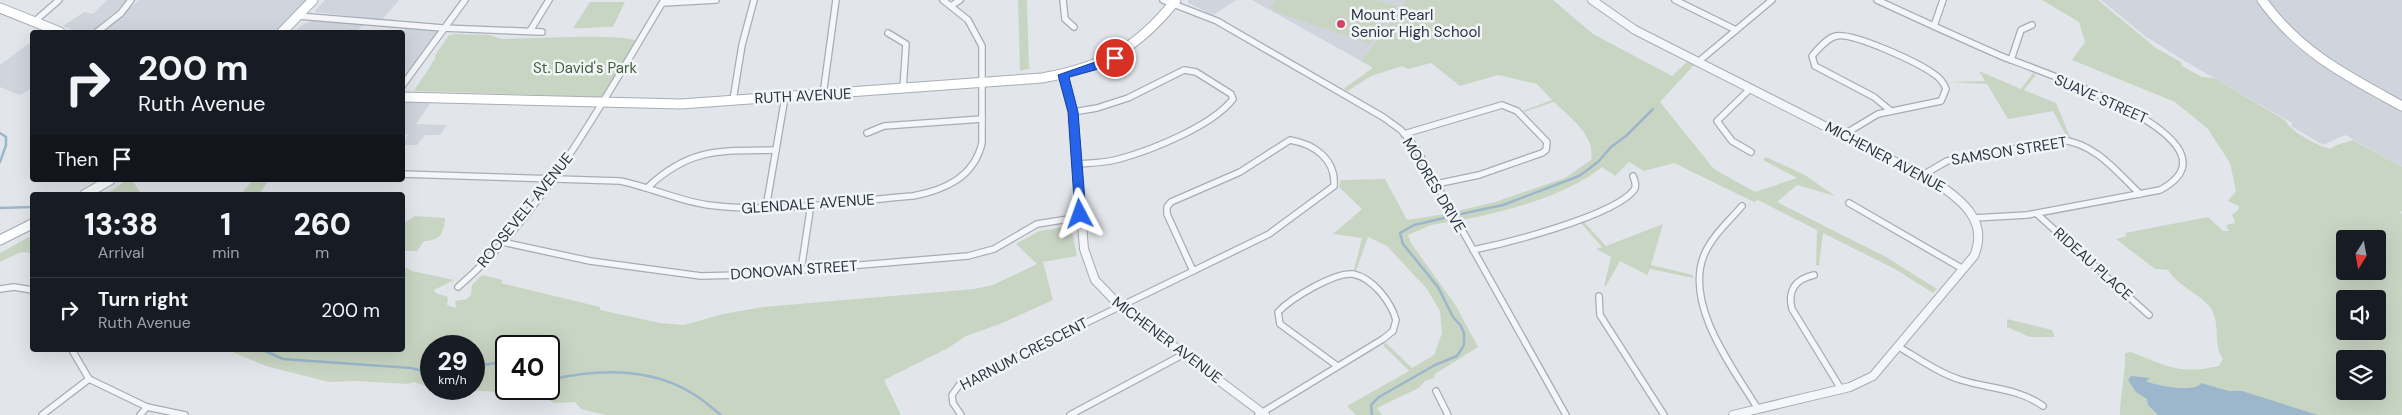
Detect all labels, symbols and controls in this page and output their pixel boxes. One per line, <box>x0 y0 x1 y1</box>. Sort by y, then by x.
place label: Mount Pearl Senior High School <box>1351 5 1481 42</box>
marker: Mount Pearl Senior High School <box>1335 18 1347 30</box>
pin <box>1094 37 1136 79</box>
icon: arrive <box>1101 44 1129 72</box>
text: 200 m <box>138 45 249 91</box>
icon: right <box>55 50 120 115</box>
park label: St. David's Park <box>533 58 638 78</box>
street label: SUAVE STREET <box>2051 69 2151 129</box>
street label: RUTH AVENUE <box>754 83 852 109</box>
text: Ruth Avenue <box>138 89 266 118</box>
street label: MICHENER AVENUE <box>1822 117 1948 197</box>
street label: SAMSON STREET <box>1950 132 2068 170</box>
street label: MOORES DRIVE <box>1398 134 1470 236</box>
icon: arrive <box>108 145 136 173</box>
text: Then <box>55 147 98 172</box>
street label: ROOSEVELT AVENUE <box>472 148 578 272</box>
position arrow <box>1053 187 1105 239</box>
street label: GLENDALE AVENUE <box>741 189 875 219</box>
text: 13:38 <box>84 205 158 244</box>
text: 1 <box>220 205 231 244</box>
text: 260 <box>293 205 351 244</box>
street label: RIDEAU PLACE <box>2049 223 2137 305</box>
north arrow <box>2336 230 2386 280</box>
map controls <box>2336 230 2386 400</box>
text: Arrival <box>98 242 144 263</box>
text: min <box>212 242 239 263</box>
text: m <box>315 242 329 263</box>
street label: DONOVAN STREET <box>730 256 858 284</box>
text: Turn right <box>98 287 188 312</box>
button: sound <box>2336 290 2386 340</box>
street label: MICHENER AVENUE <box>1108 292 1226 388</box>
icon: right <box>55 296 83 324</box>
text: 200 m <box>321 298 380 323</box>
text: Ruth Avenue <box>98 312 191 333</box>
street label: HARNUM CRESCENT <box>957 313 1091 395</box>
speed limit sign: 40 <box>495 335 560 400</box>
text: 29 <box>437 345 468 378</box>
button: layers <box>2336 350 2386 400</box>
text: km/h <box>438 372 467 388</box>

